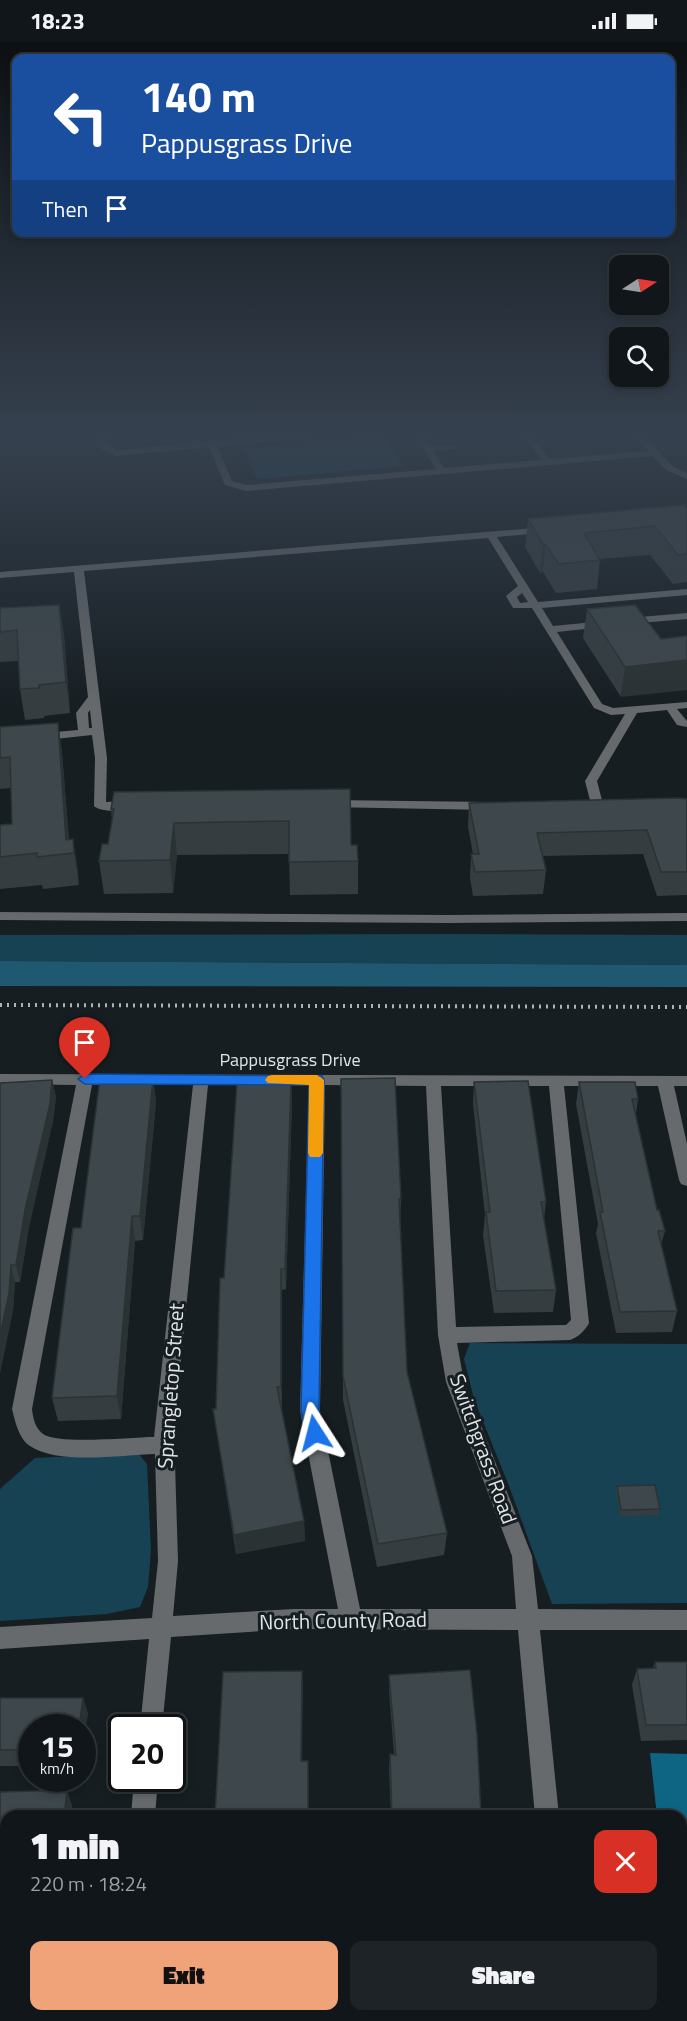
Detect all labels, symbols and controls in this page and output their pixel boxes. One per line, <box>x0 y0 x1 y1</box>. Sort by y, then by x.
text: 18:23 <box>30 4 85 38</box>
text: 140 m <box>141 64 256 128</box>
icon: left <box>42 78 120 156</box>
text: Pappusgrass Drive <box>141 122 352 163</box>
text: Then <box>42 192 88 226</box>
icon: arrive <box>100 192 133 225</box>
north arrow <box>609 255 669 315</box>
map controls <box>609 255 669 387</box>
button: search <box>609 327 669 387</box>
pin <box>59 1017 110 1079</box>
icon: arrive <box>68 1026 101 1059</box>
street label: Pappusgrass Drive <box>220 1046 360 1073</box>
street label: Sprangletop Street <box>148 1301 192 1470</box>
street label: Switchgrass Road <box>442 1369 526 1528</box>
position arrow <box>283 1401 347 1465</box>
street label: North County Road <box>259 1603 427 1637</box>
speed limit sign: 20 <box>108 1714 186 1792</box>
text: 15 <box>40 1723 74 1769</box>
text: km/h <box>40 1757 74 1780</box>
text: 1 min <box>30 1818 119 1873</box>
button: close <box>594 1830 657 1893</box>
text: 220 m · 18:24 <box>30 1868 147 1899</box>
button: Exit <box>30 1941 338 2010</box>
button: Share <box>350 1941 657 2010</box>

